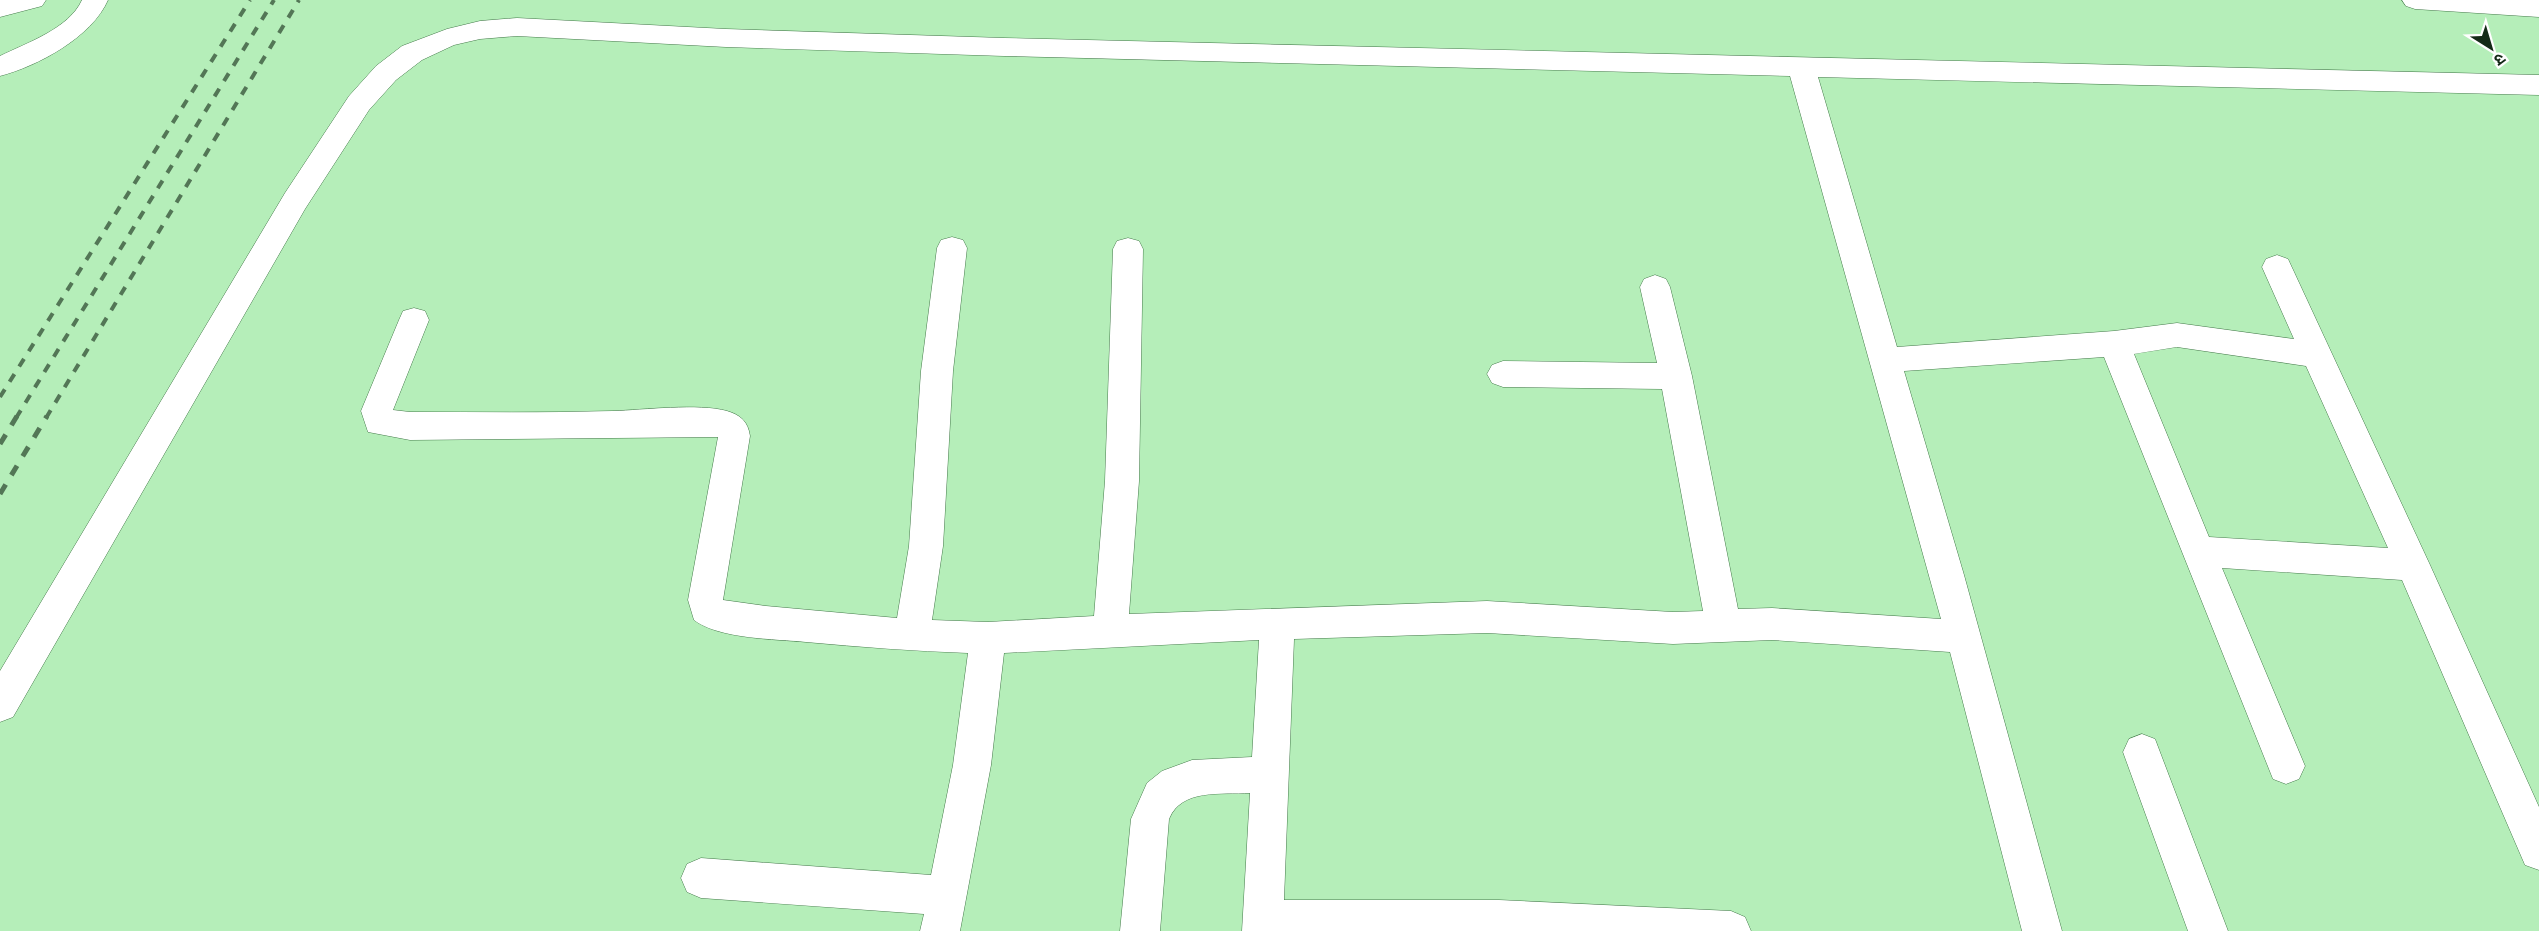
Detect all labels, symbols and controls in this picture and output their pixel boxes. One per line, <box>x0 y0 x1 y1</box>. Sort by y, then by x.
north arrow <box>2461 18 2521 78</box>
text: उ <box>2489 48 2510 72</box>

